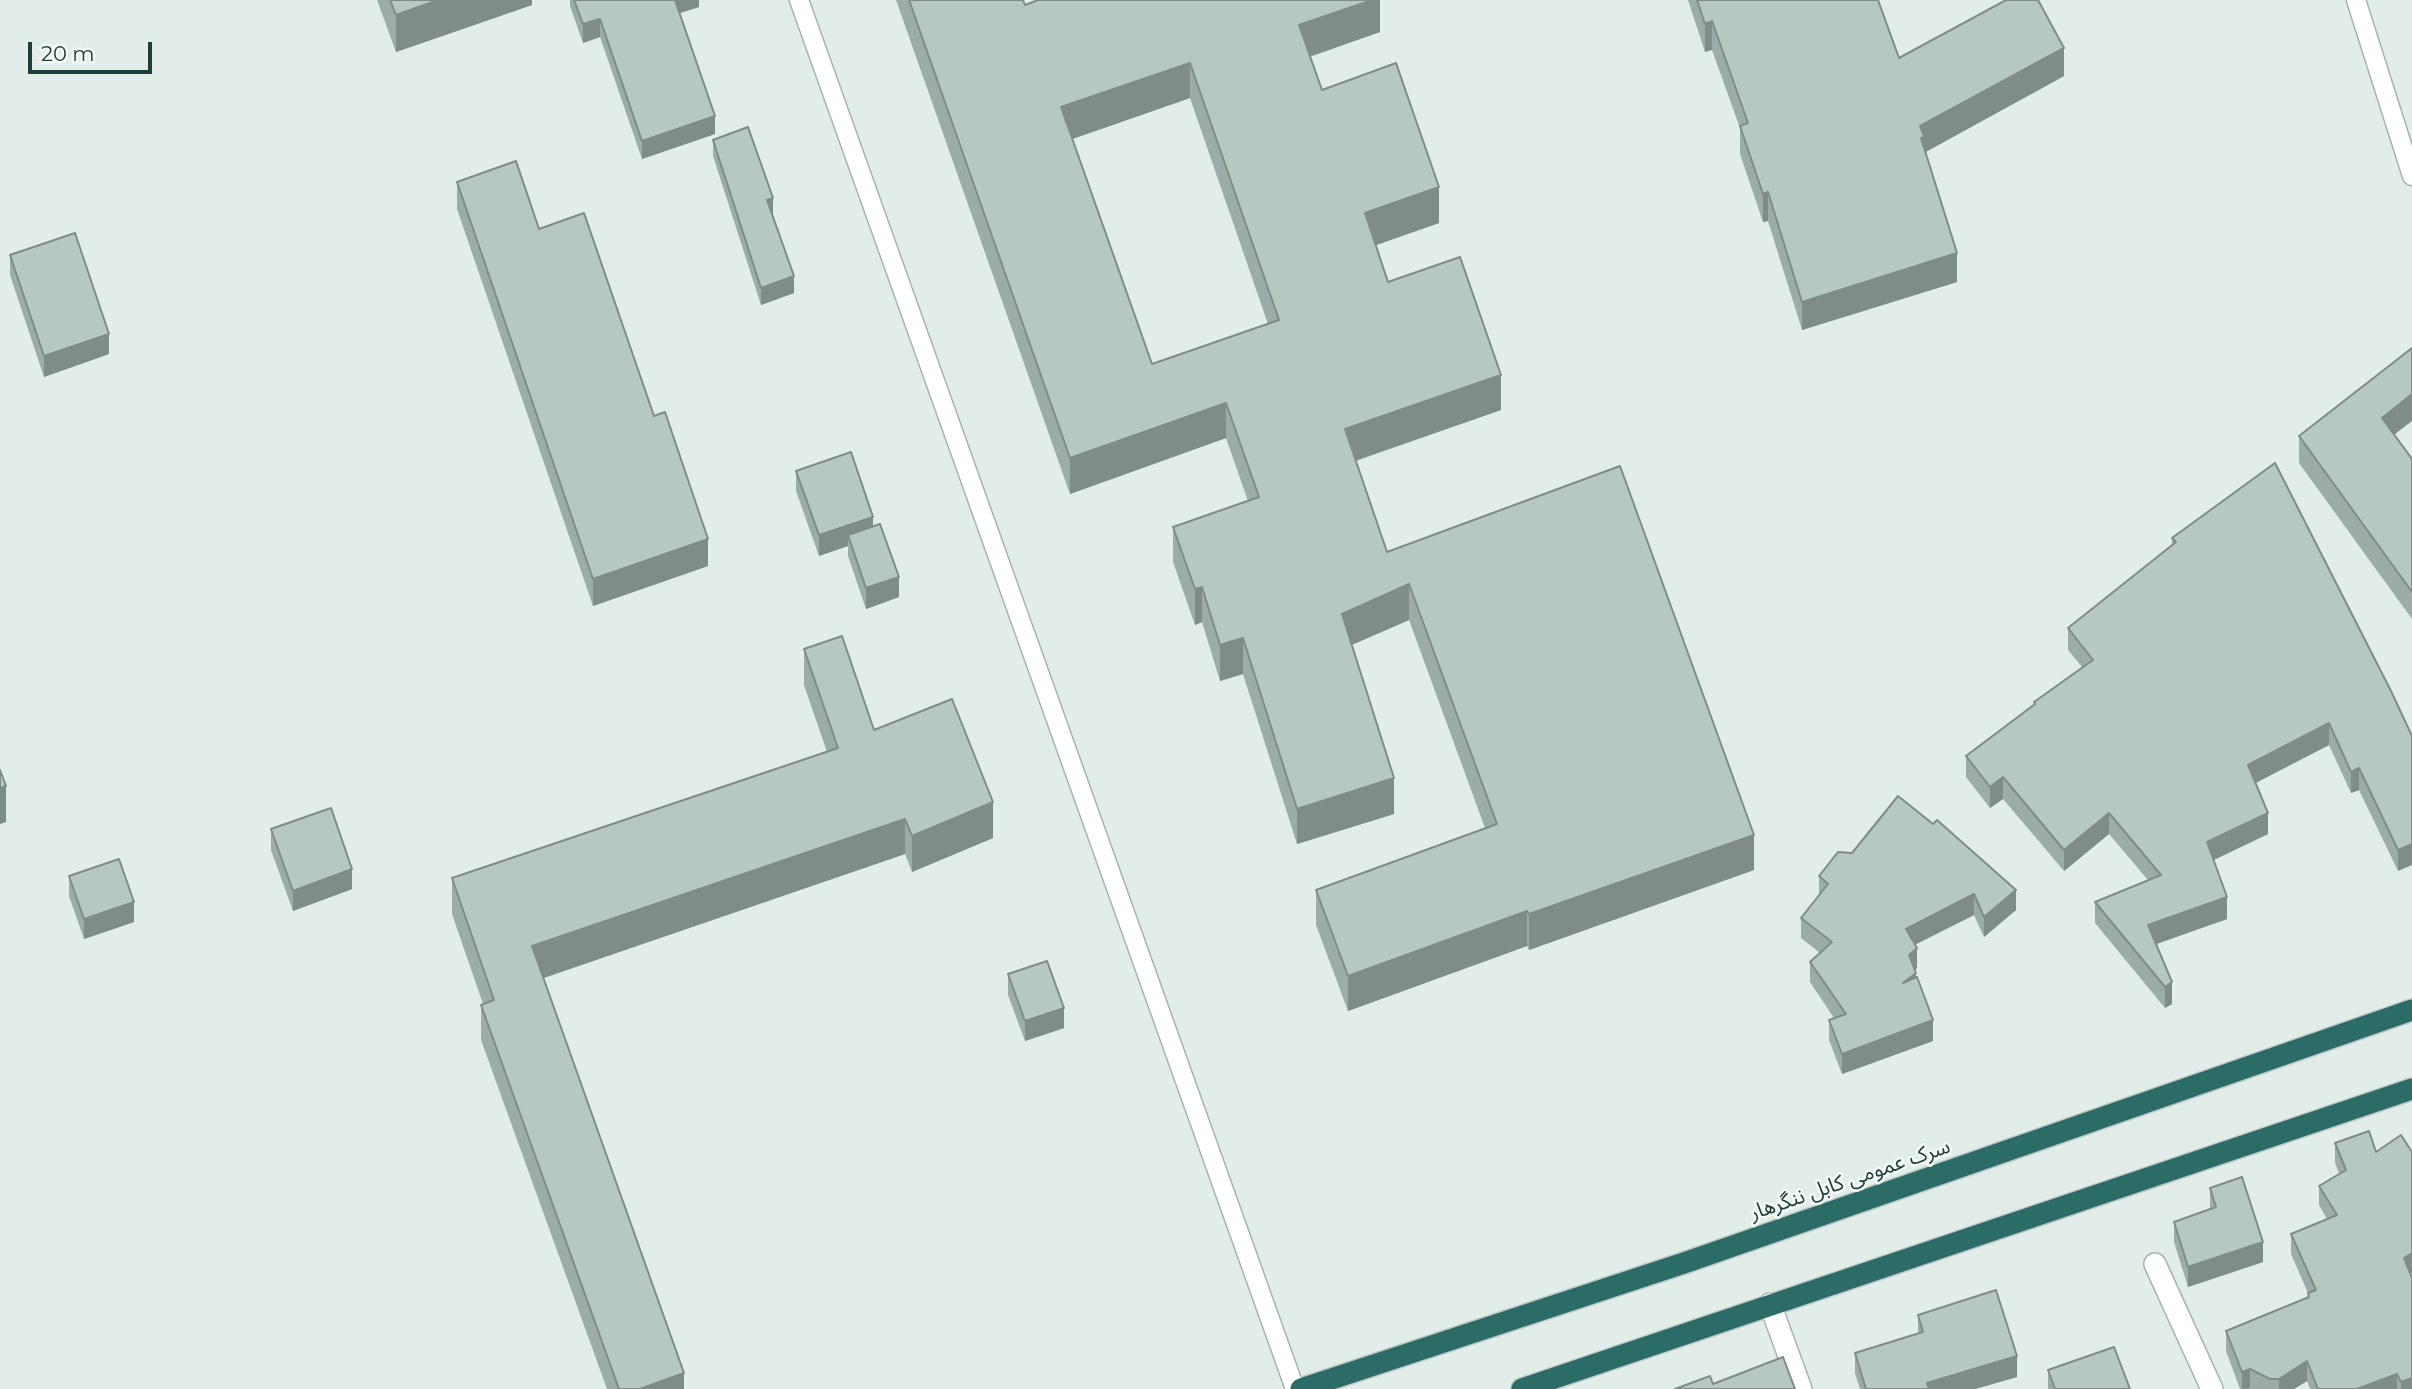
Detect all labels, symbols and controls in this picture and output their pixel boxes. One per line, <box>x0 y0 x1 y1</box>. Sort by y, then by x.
scale bar <box>32 28 156 72</box>
text: 20 m <box>41 41 95 66</box>
street label: سرک عمومی کابل ننگرهار <box>1746 1134 1954 1226</box>

